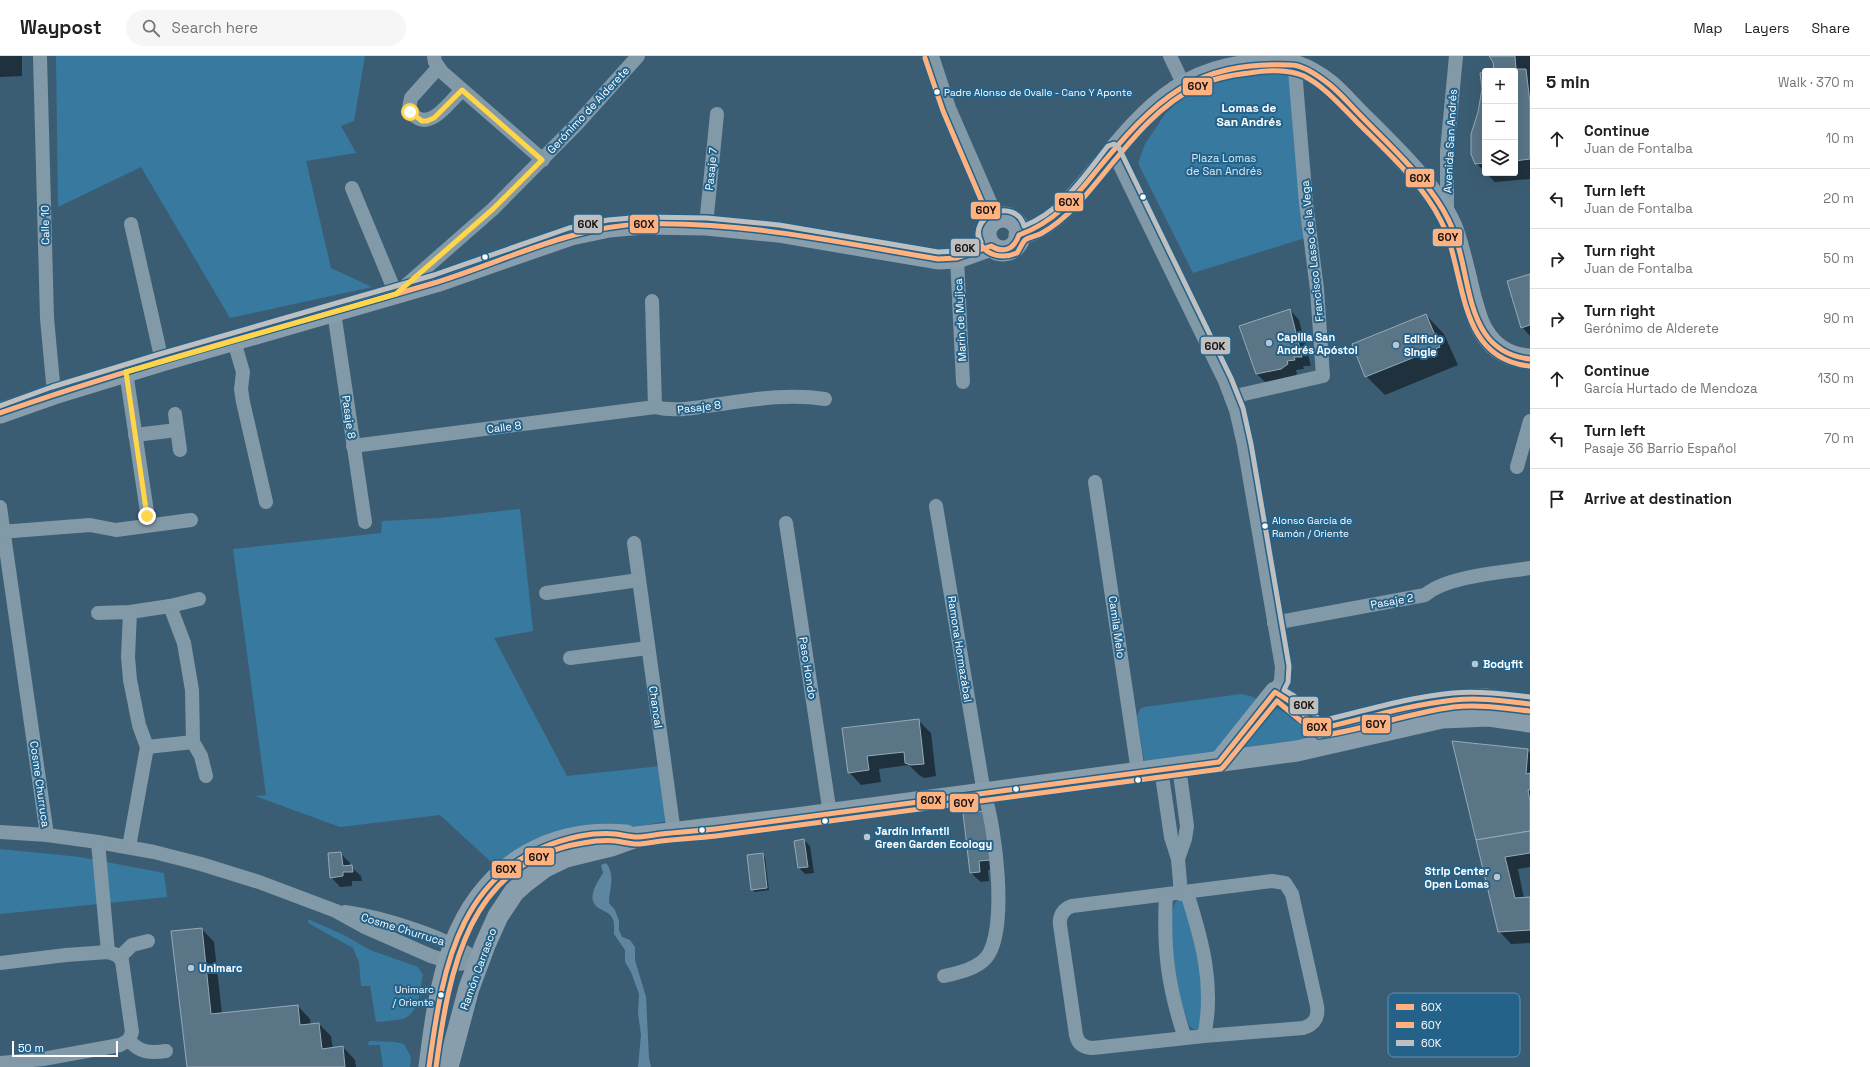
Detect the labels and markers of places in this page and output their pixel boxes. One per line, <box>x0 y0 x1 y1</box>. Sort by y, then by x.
place label: Padre Alonso de Ovalle - Cano Y Aponte <box>944 86 1132 99</box>
marker: Padre Alonso de Ovalle - Cano Y Aponte <box>932 87 942 97</box>
unlabelled marker <box>1138 192 1148 202</box>
unlabelled marker <box>480 252 490 262</box>
place label: Capilla San Andrés Apóstol <box>1277 330 1358 357</box>
place label: Edificio Single <box>1404 332 1444 359</box>
marker: Capilla San Andrés Apóstol <box>1264 338 1274 348</box>
marker: Edificio Single <box>1391 340 1401 350</box>
place label: Alonso García de Ramón / Oriente <box>1272 514 1352 540</box>
marker: Alonso García de Ramón / Oriente <box>1260 521 1270 531</box>
place label: Bodyfit <box>1483 657 1523 671</box>
marker: Bodyfit <box>1470 659 1480 669</box>
unlabelled marker <box>1133 775 1143 785</box>
unlabelled marker <box>1011 784 1021 794</box>
unlabelled marker <box>820 816 830 826</box>
place label: Jardín Infantil Green Garden Ecology <box>875 824 992 851</box>
unlabelled marker <box>697 825 707 835</box>
marker: Jardín Infantil Green Garden Ecology <box>862 832 872 842</box>
place label: Strip Center Open Lomas <box>1424 864 1490 891</box>
marker: Strip Center Open Lomas <box>1492 872 1502 882</box>
place label: Unimarc <box>199 961 243 975</box>
marker: Unimarc <box>186 963 196 973</box>
place label: Unimarc / Oriente <box>393 983 434 1009</box>
marker: Unimarc / Oriente <box>436 990 446 1000</box>

